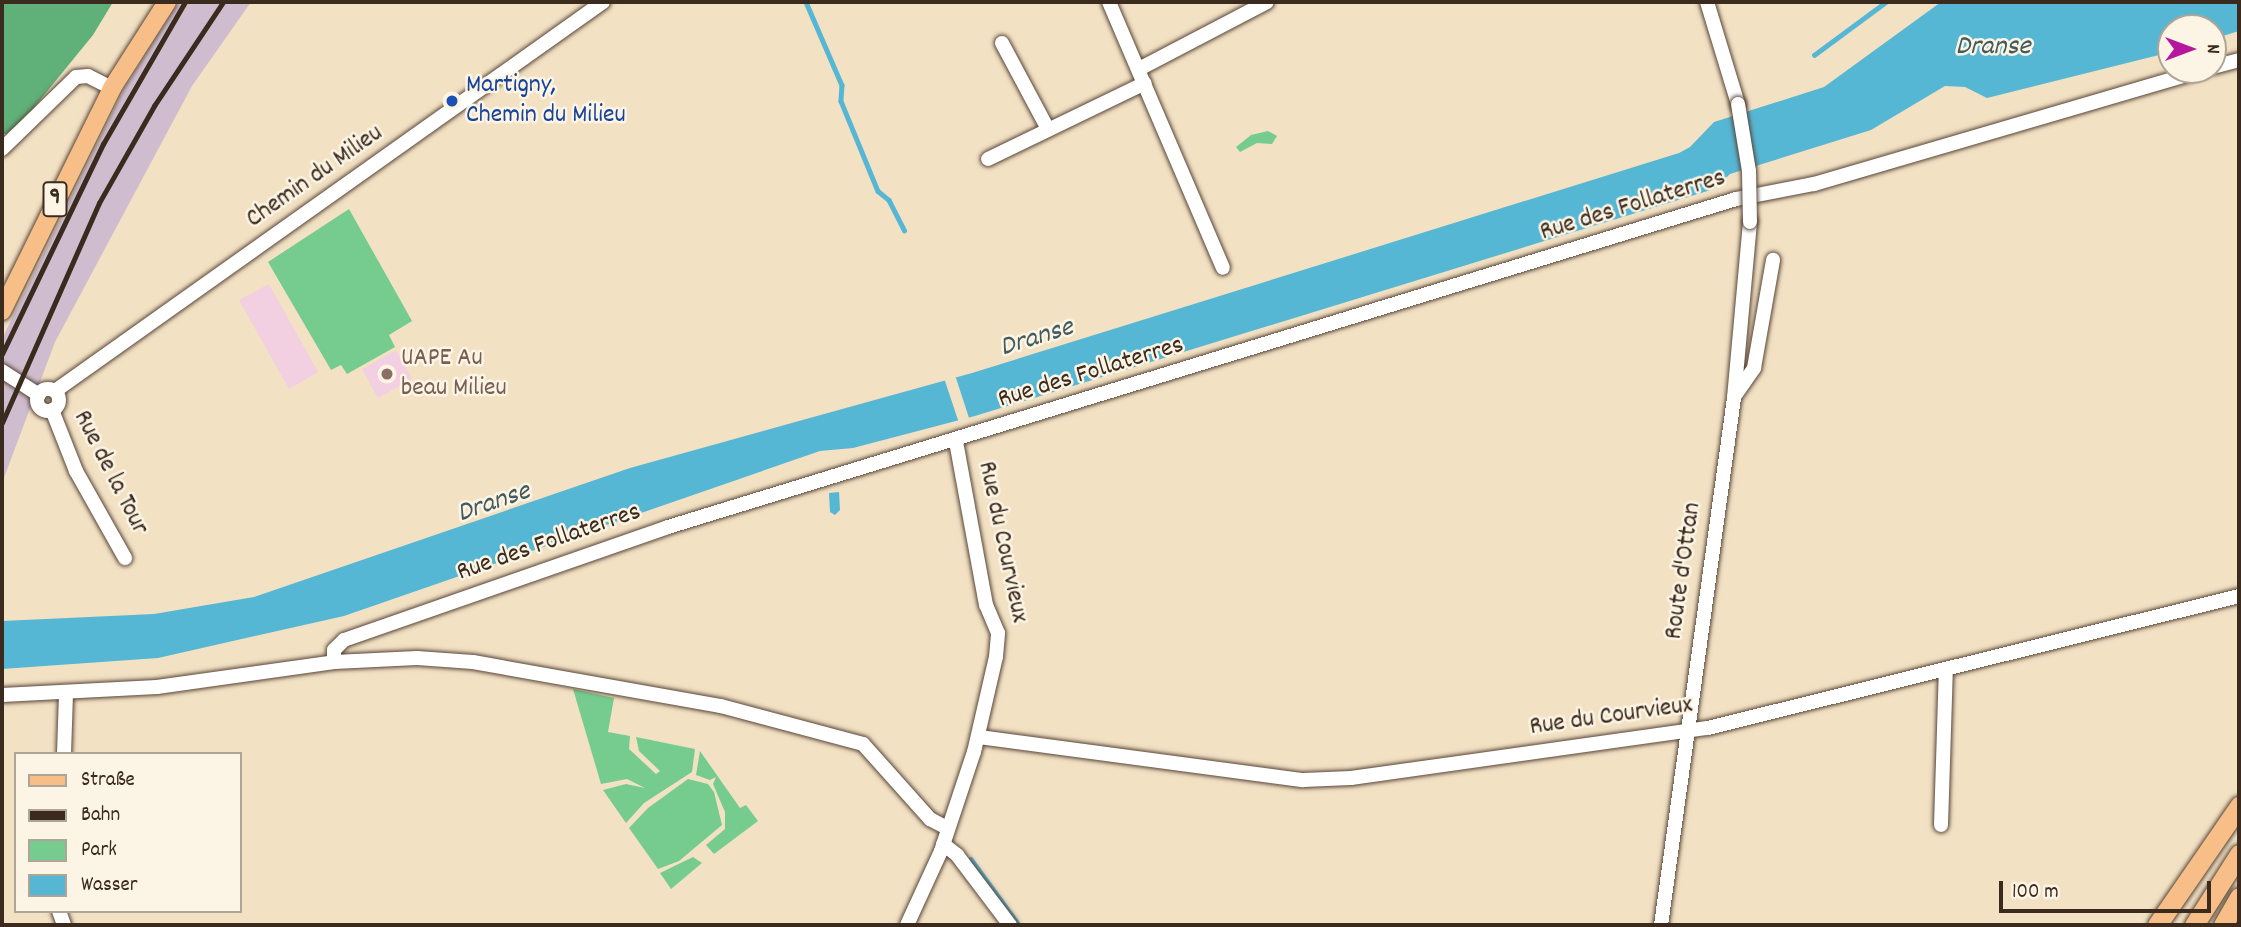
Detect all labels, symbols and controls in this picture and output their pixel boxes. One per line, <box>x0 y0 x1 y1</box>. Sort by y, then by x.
north arrow <box>2157 14 2227 84</box>
water label: Dranse <box>1955 31 2031 65</box>
text: N <box>2198 44 2225 54</box>
place label: Martigny, Chemin du Milieu <box>466 70 626 132</box>
marker: Martigny, Chemin du Milieu <box>444 93 460 109</box>
street label: Chemin du Milieu <box>241 118 389 236</box>
street label: Rue des Follaterres <box>1537 163 1729 249</box>
road number: 9 <box>41 178 69 219</box>
water label: Dranse <box>996 312 1078 366</box>
street label: Rue des Follaterres <box>995 330 1187 416</box>
place label: UAPE Au beau Milieu <box>401 343 507 404</box>
marker: UAPE Au beau Milieu <box>379 366 395 382</box>
street label: Rue de la Tour <box>65 405 155 541</box>
street label: Rue du Courvieux <box>970 459 1034 625</box>
water label: Dranse <box>453 476 535 532</box>
street label: Rue des Follaterres <box>453 497 645 589</box>
street label: Route d'Ottan <box>1659 500 1709 642</box>
street label: Rue du Courvieux <box>1528 690 1694 744</box>
legend <box>14 752 242 913</box>
text: Straße <box>81 766 135 796</box>
text: Bahn <box>81 801 120 831</box>
text: Park <box>81 836 117 866</box>
scale bar <box>2003 867 2215 911</box>
text: Wasser <box>81 871 138 901</box>
text: 100 m <box>2012 878 2059 908</box>

